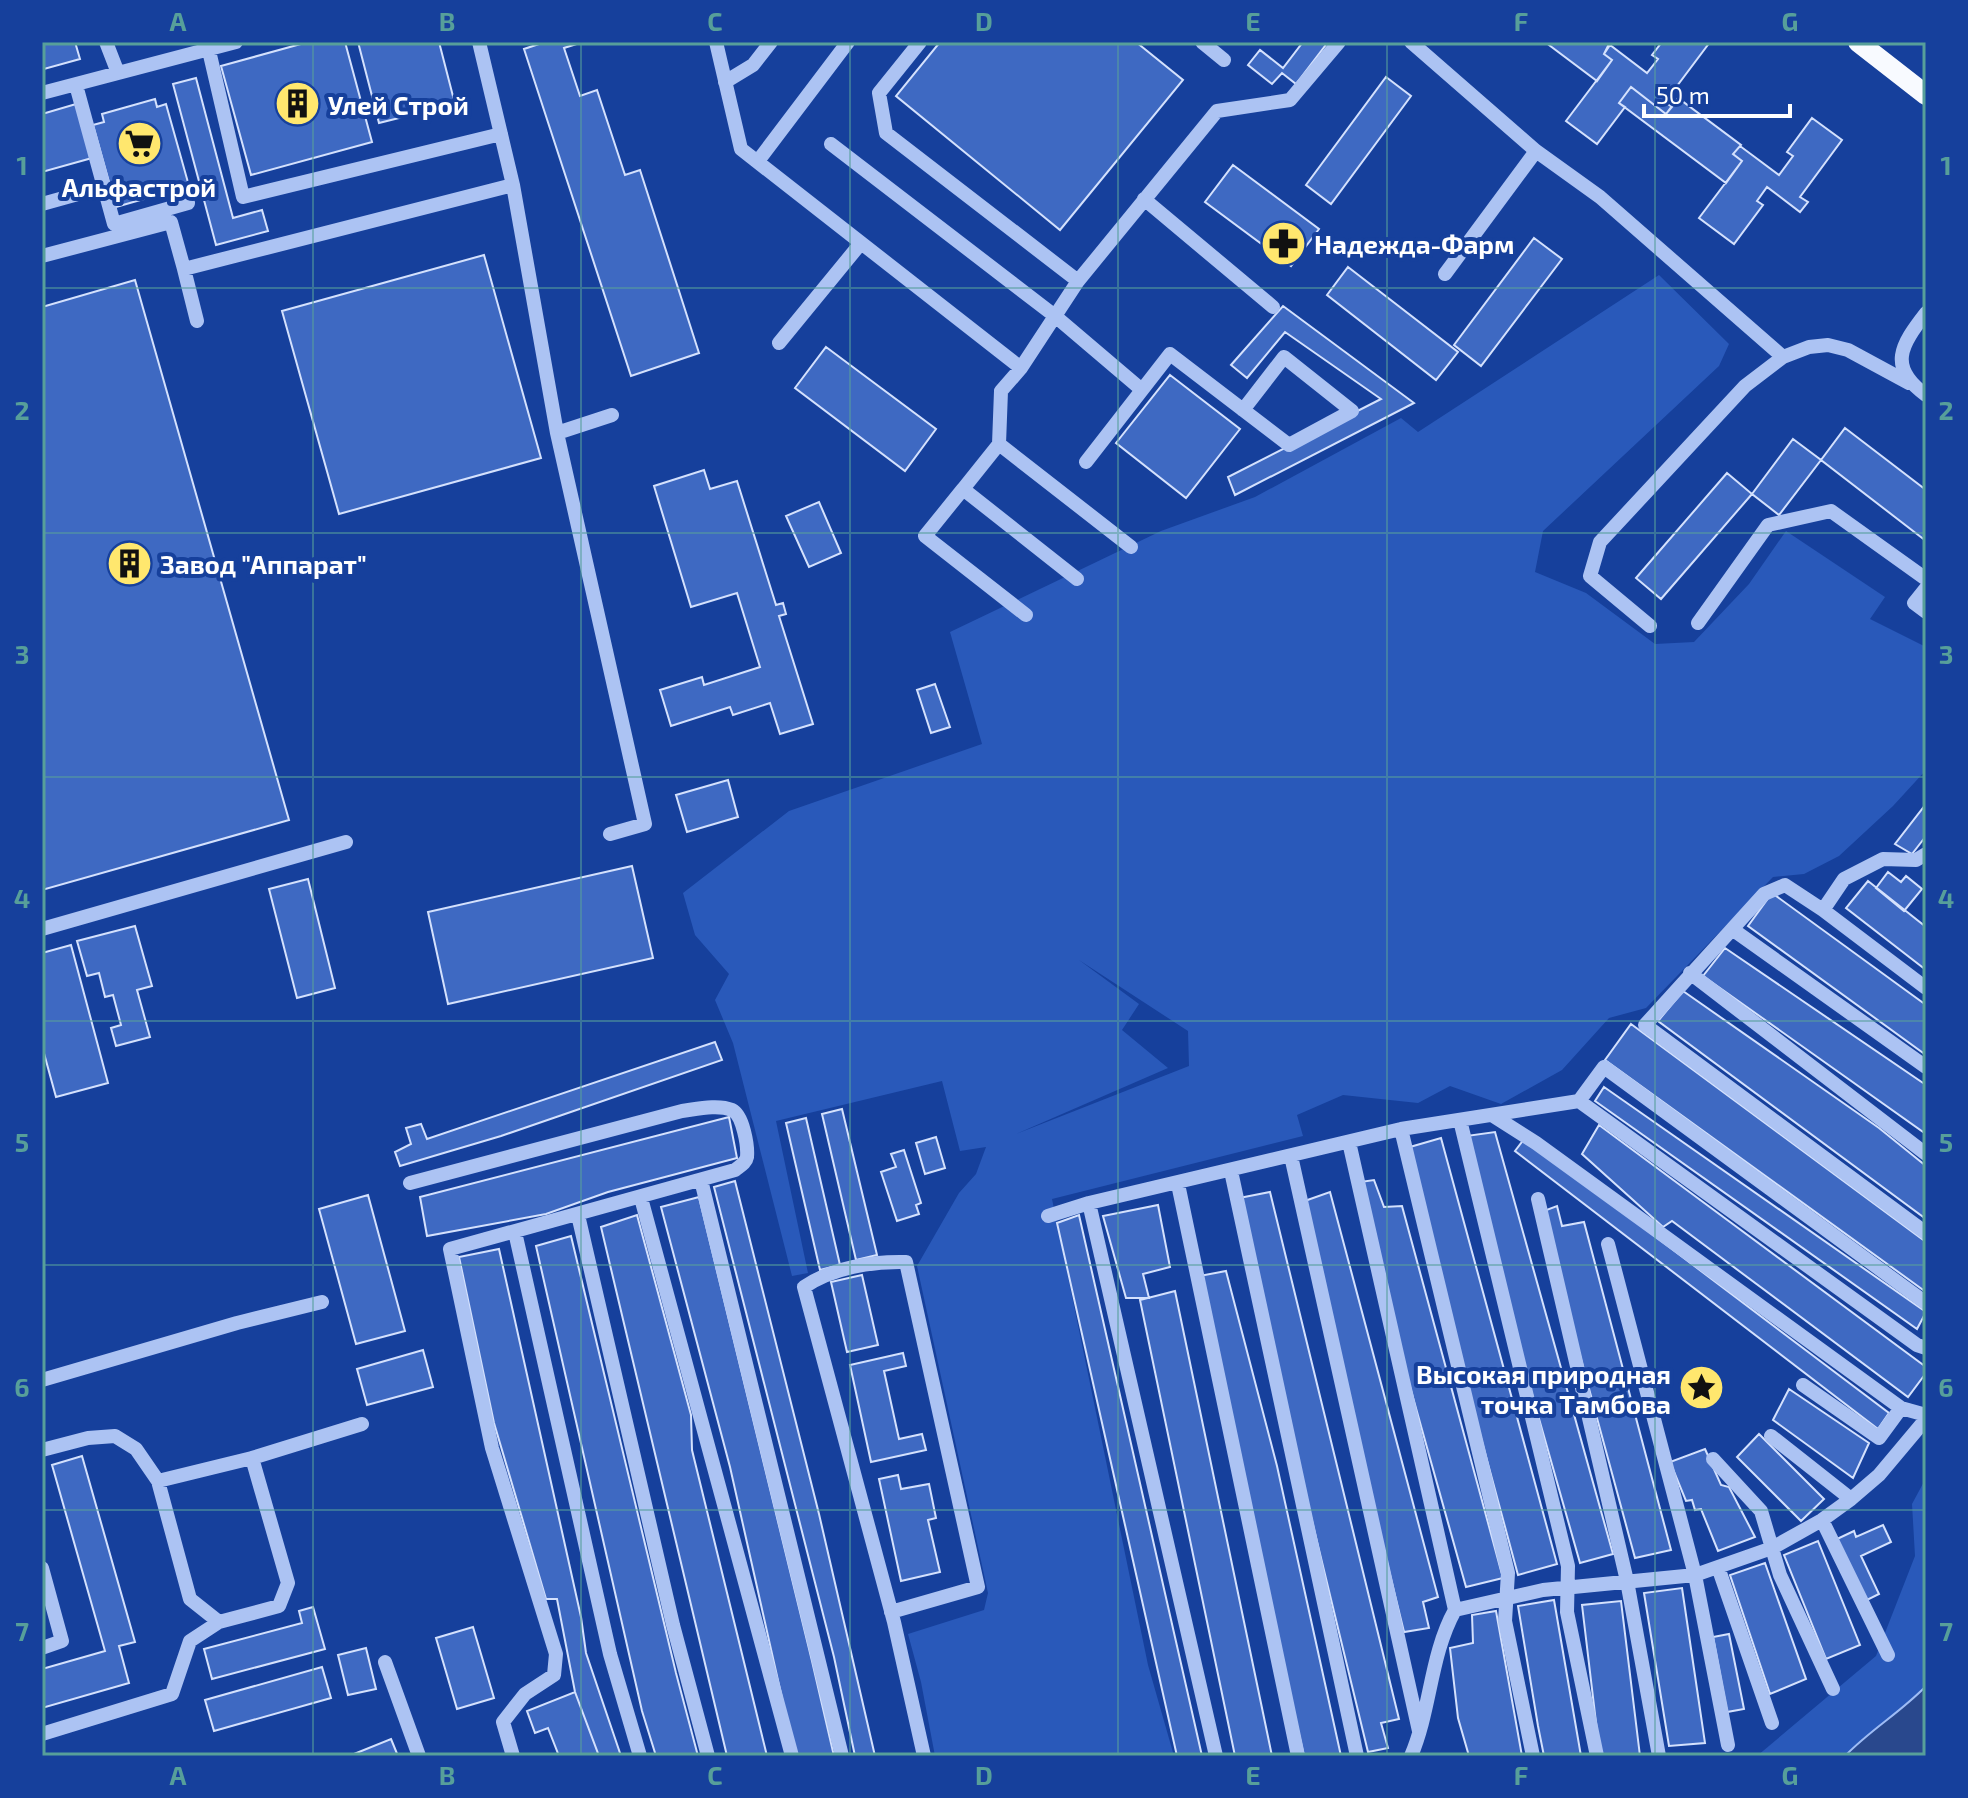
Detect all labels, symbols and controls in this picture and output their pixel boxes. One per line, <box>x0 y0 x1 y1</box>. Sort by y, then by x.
text: A <box>170 5 187 36</box>
text: B <box>439 5 455 36</box>
text: C <box>707 5 723 36</box>
text: D <box>975 5 993 36</box>
text: E <box>1245 5 1261 36</box>
text: F <box>1514 5 1528 36</box>
text: G <box>1782 5 1798 36</box>
scale bar <box>1644 68 1790 118</box>
building icon: Улей Строй <box>273 80 321 128</box>
text: 50 m <box>1656 80 1710 109</box>
place label: Улей Строй <box>328 89 469 120</box>
supermarket icon: Альфастрой <box>115 119 163 167</box>
text: 1 <box>16 149 28 180</box>
text: 1 <box>1940 149 1952 180</box>
place label: Альфастрой <box>62 171 216 202</box>
pharmacy icon: Надежда-Фарм <box>1259 219 1307 267</box>
place label: Надежда-Фарм <box>1314 228 1514 259</box>
text: 2 <box>14 394 30 425</box>
text: 2 <box>1938 394 1954 425</box>
building icon: Завод "Аппарат" <box>105 539 153 587</box>
place label: Завод "Аппарат" <box>160 548 367 579</box>
text: 3 <box>15 638 29 669</box>
text: 3 <box>1939 638 1953 669</box>
text: 4 <box>14 882 30 913</box>
text: 4 <box>1938 882 1954 913</box>
text: 5 <box>15 1126 29 1157</box>
text: 5 <box>1939 1126 1953 1157</box>
place label: Высокая природная точка Тамбова <box>1416 1358 1671 1419</box>
place icon: Высокая природная точка Тамбова <box>1678 1364 1726 1412</box>
text: 6 <box>14 1371 30 1402</box>
text: 6 <box>1938 1371 1954 1402</box>
text: 7 <box>15 1615 29 1646</box>
text: 7 <box>1939 1615 1953 1646</box>
text: A <box>170 1759 187 1790</box>
text: B <box>439 1759 455 1790</box>
text: C <box>707 1759 723 1790</box>
text: D <box>975 1759 993 1790</box>
text: E <box>1245 1759 1261 1790</box>
text: F <box>1514 1759 1528 1790</box>
text: G <box>1782 1759 1798 1790</box>

